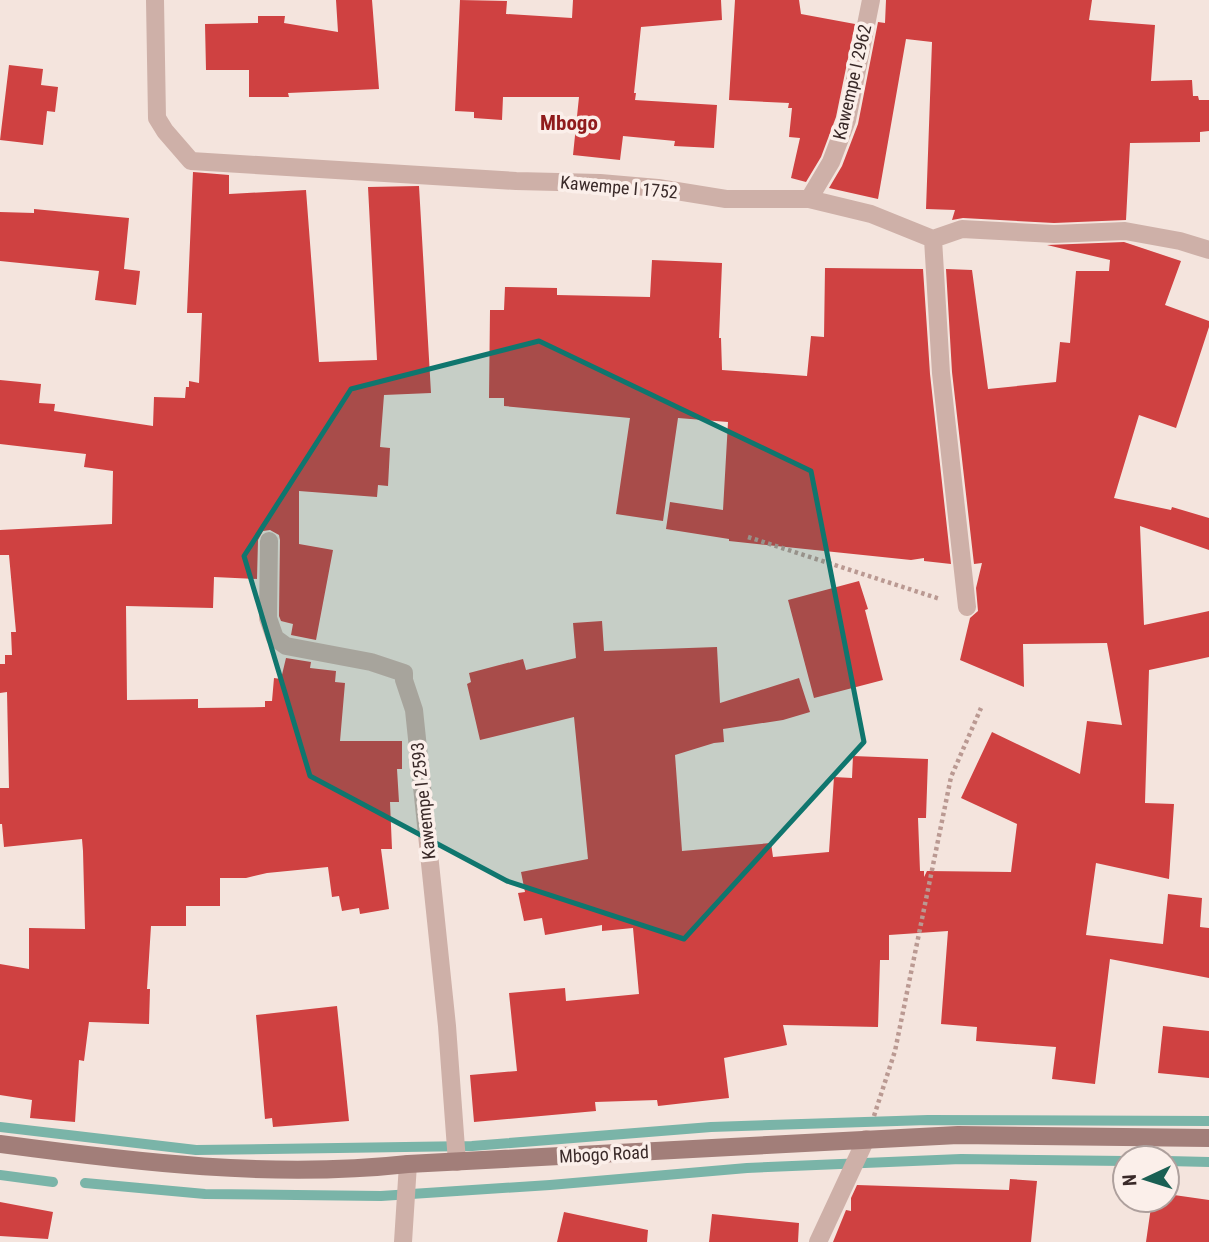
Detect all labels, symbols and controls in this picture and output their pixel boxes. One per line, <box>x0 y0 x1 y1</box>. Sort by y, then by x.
street label: Kawempe I 2962 <box>829 22 875 142</box>
district label: Mbogo <box>540 111 598 135</box>
street label: Kawempe I 1752 <box>559 171 679 203</box>
street label: Kawempe I 2593 <box>406 741 440 861</box>
street label: Mbogo Road <box>559 1141 649 1167</box>
north arrow <box>1111 1144 1181 1214</box>
text: N <box>1118 1174 1141 1187</box>

